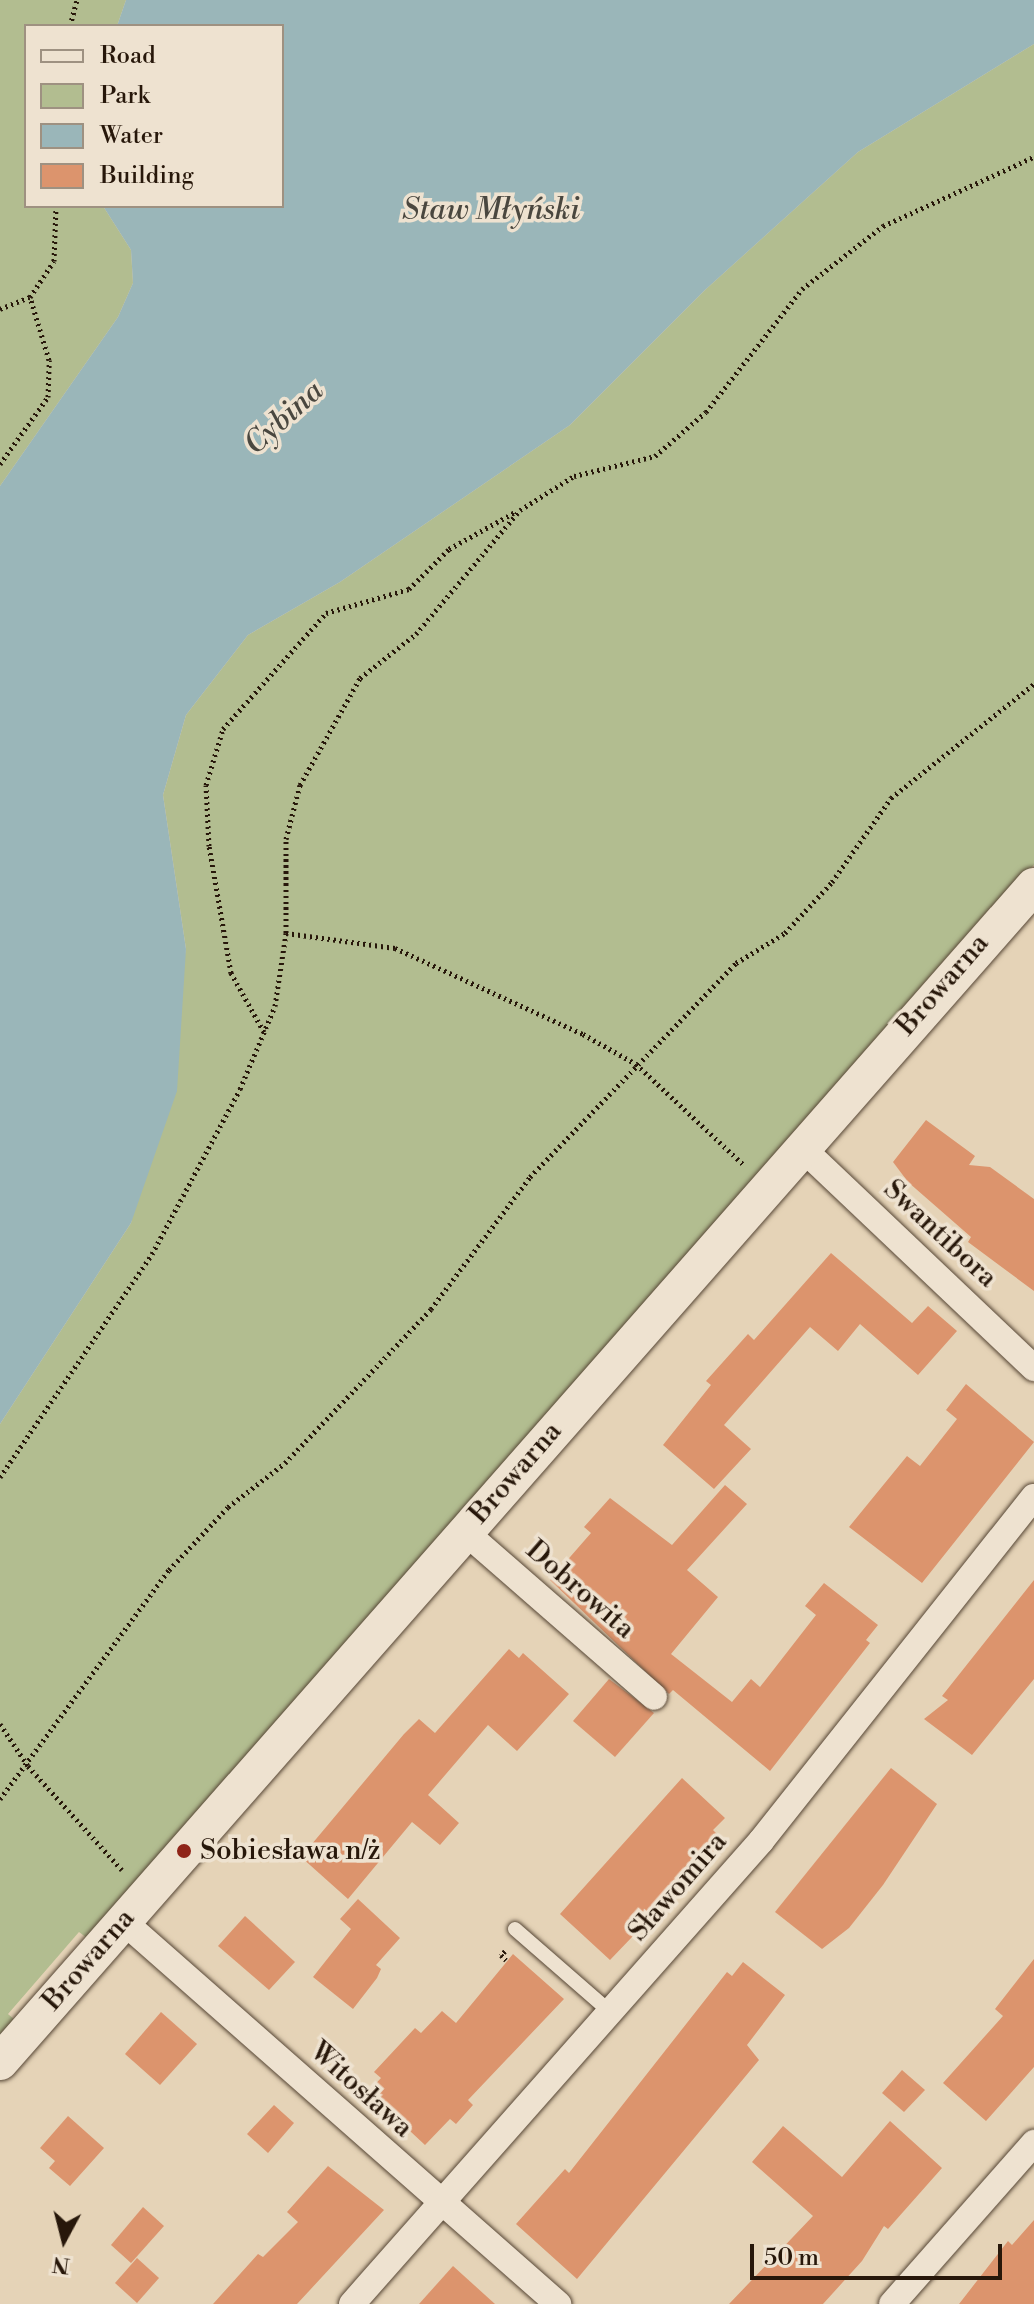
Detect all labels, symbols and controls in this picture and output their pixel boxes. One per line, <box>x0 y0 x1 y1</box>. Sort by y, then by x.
legend <box>24 24 284 208</box>
text: Road <box>100 41 156 71</box>
text: Park <box>100 81 150 111</box>
text: Water <box>100 121 163 151</box>
text: Building <box>100 161 194 191</box>
water label: Staw Młyński <box>402 192 580 228</box>
water label: Cybina <box>237 373 331 463</box>
street label: Browarna <box>890 927 996 1043</box>
street label: Swantibora <box>876 1173 1004 1295</box>
street label: Browarna <box>463 1415 569 1531</box>
street label: Dobrowita <box>519 1534 641 1646</box>
street label: Sławomira <box>622 1826 734 1948</box>
place label: Sobiesława n/ż <box>200 1834 381 1868</box>
marker: Sobiesława n/ż <box>175 1842 193 1860</box>
street label: Browarna <box>36 1902 142 2018</box>
street label: Witosława <box>303 2035 419 2145</box>
north arrow <box>24 2200 104 2280</box>
scale bar <box>754 2228 1006 2278</box>
text: 50 m <box>764 2243 819 2273</box>
text: N <box>51 2250 71 2279</box>

